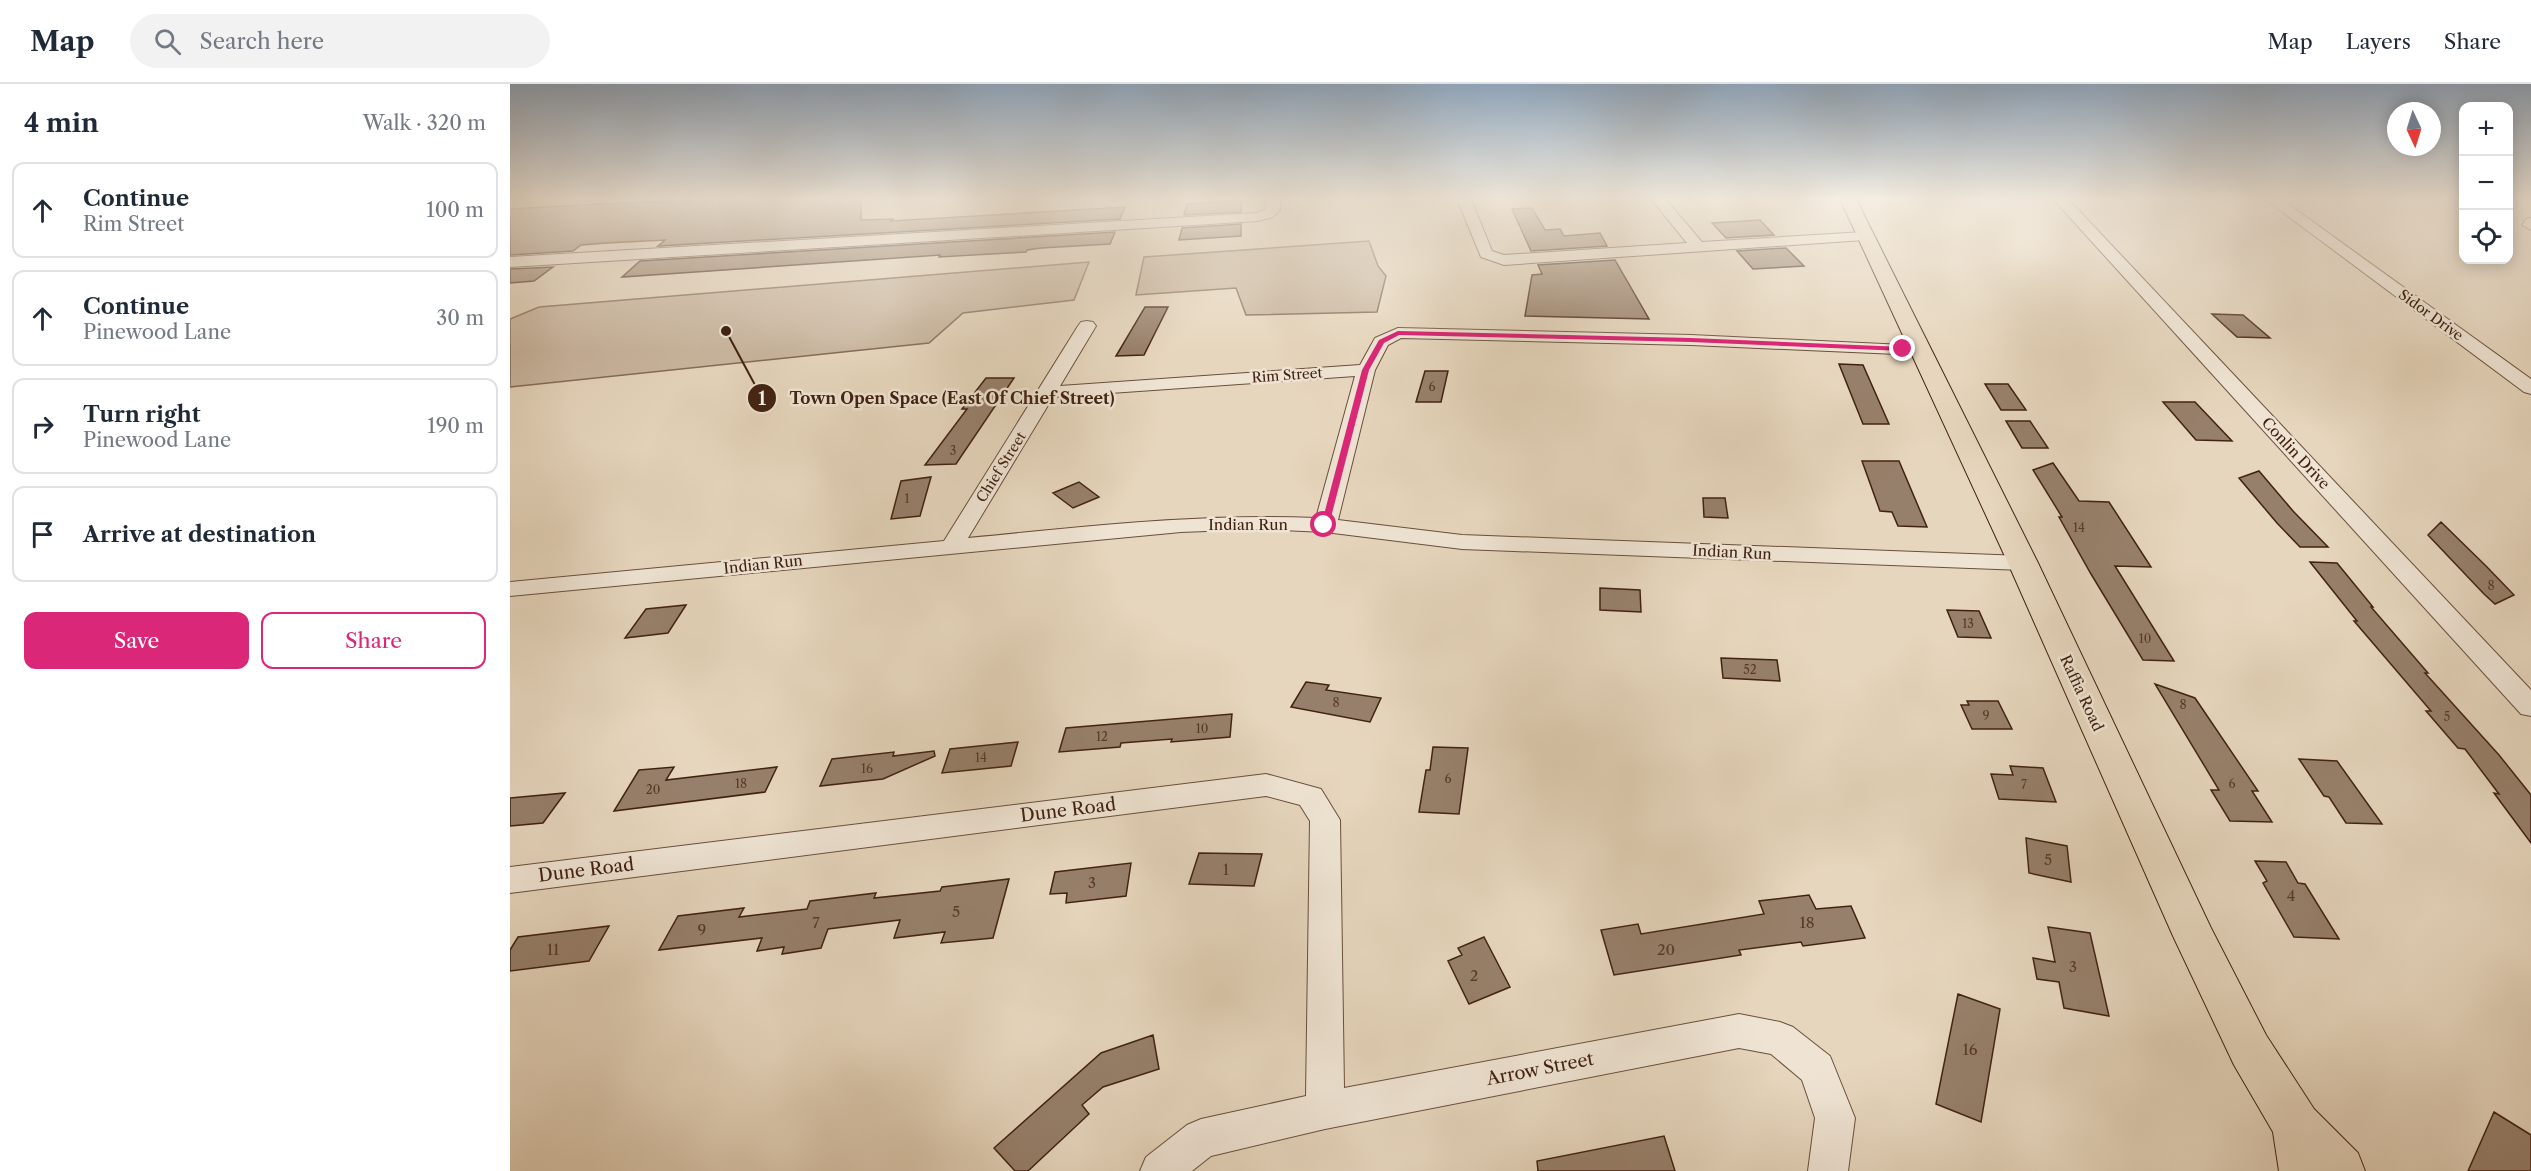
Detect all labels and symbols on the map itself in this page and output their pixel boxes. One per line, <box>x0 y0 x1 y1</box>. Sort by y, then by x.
north arrow <box>2387 102 2441 156</box>
street label: Sidor Drive <box>2395 286 2467 345</box>
route end <box>1889 335 1915 361</box>
street label: Rim Street <box>1251 364 1323 386</box>
house number: 6 <box>1428 379 1436 394</box>
callout: Town Open Space (East Of Chief Street) <box>747 381 1127 415</box>
text: 1 <box>758 388 766 410</box>
text: Town Open Space (East Of Chief Street) <box>789 388 1115 408</box>
street label: Conlin Drive <box>2258 413 2334 493</box>
street label: Chief Street <box>972 428 1030 506</box>
house number: 3 <box>950 443 956 458</box>
house number: 1 <box>904 491 910 506</box>
route start <box>1310 511 1336 537</box>
street label: Indian Run <box>1208 515 1288 534</box>
house number: 14 <box>2073 520 2085 535</box>
street label: Indian Run <box>1692 540 1773 564</box>
street label: Indian Run <box>722 550 804 578</box>
house number: 8 <box>2487 578 2495 593</box>
house number: 13 <box>1962 616 1974 631</box>
house number: 10 <box>2139 631 2151 646</box>
street label: Raffia Road <box>2056 652 2108 734</box>
house number: 52 <box>1743 662 1757 677</box>
house number: 8 <box>1332 695 1340 710</box>
house number: 8 <box>2179 697 2187 712</box>
house number: 9 <box>1982 708 1990 723</box>
house number: 5 <box>2444 709 2450 724</box>
house number: 10 <box>1196 721 1208 736</box>
house number: 12 <box>1096 729 1108 744</box>
house number: 14 <box>975 750 987 765</box>
house number: 16 <box>861 761 873 776</box>
house number: 6 <box>1444 771 1452 786</box>
house number: 18 <box>735 776 747 791</box>
house number: 6 <box>2228 776 2236 791</box>
house number: 7 <box>2021 777 2027 792</box>
house number: 20 <box>646 782 660 797</box>
street label: Dune Road <box>1019 793 1117 827</box>
house number: 5 <box>2044 850 2052 869</box>
street label: Dune Road <box>537 853 635 887</box>
house number: 1 <box>1223 860 1230 879</box>
house number: 3 <box>1088 873 1096 892</box>
house number: 4 <box>2287 886 2295 905</box>
house number: 5 <box>952 902 960 921</box>
house number: 7 <box>812 913 820 932</box>
house number: 18 <box>1799 913 1815 932</box>
house number: 9 <box>698 920 706 939</box>
house number: 11 <box>547 940 560 959</box>
house number: 20 <box>1657 940 1675 959</box>
house number: 3 <box>2069 957 2077 976</box>
house number: 2 <box>1470 966 1478 985</box>
house number: 16 <box>1962 1040 1978 1059</box>
street label: Arrow Street <box>1483 1048 1596 1090</box>

